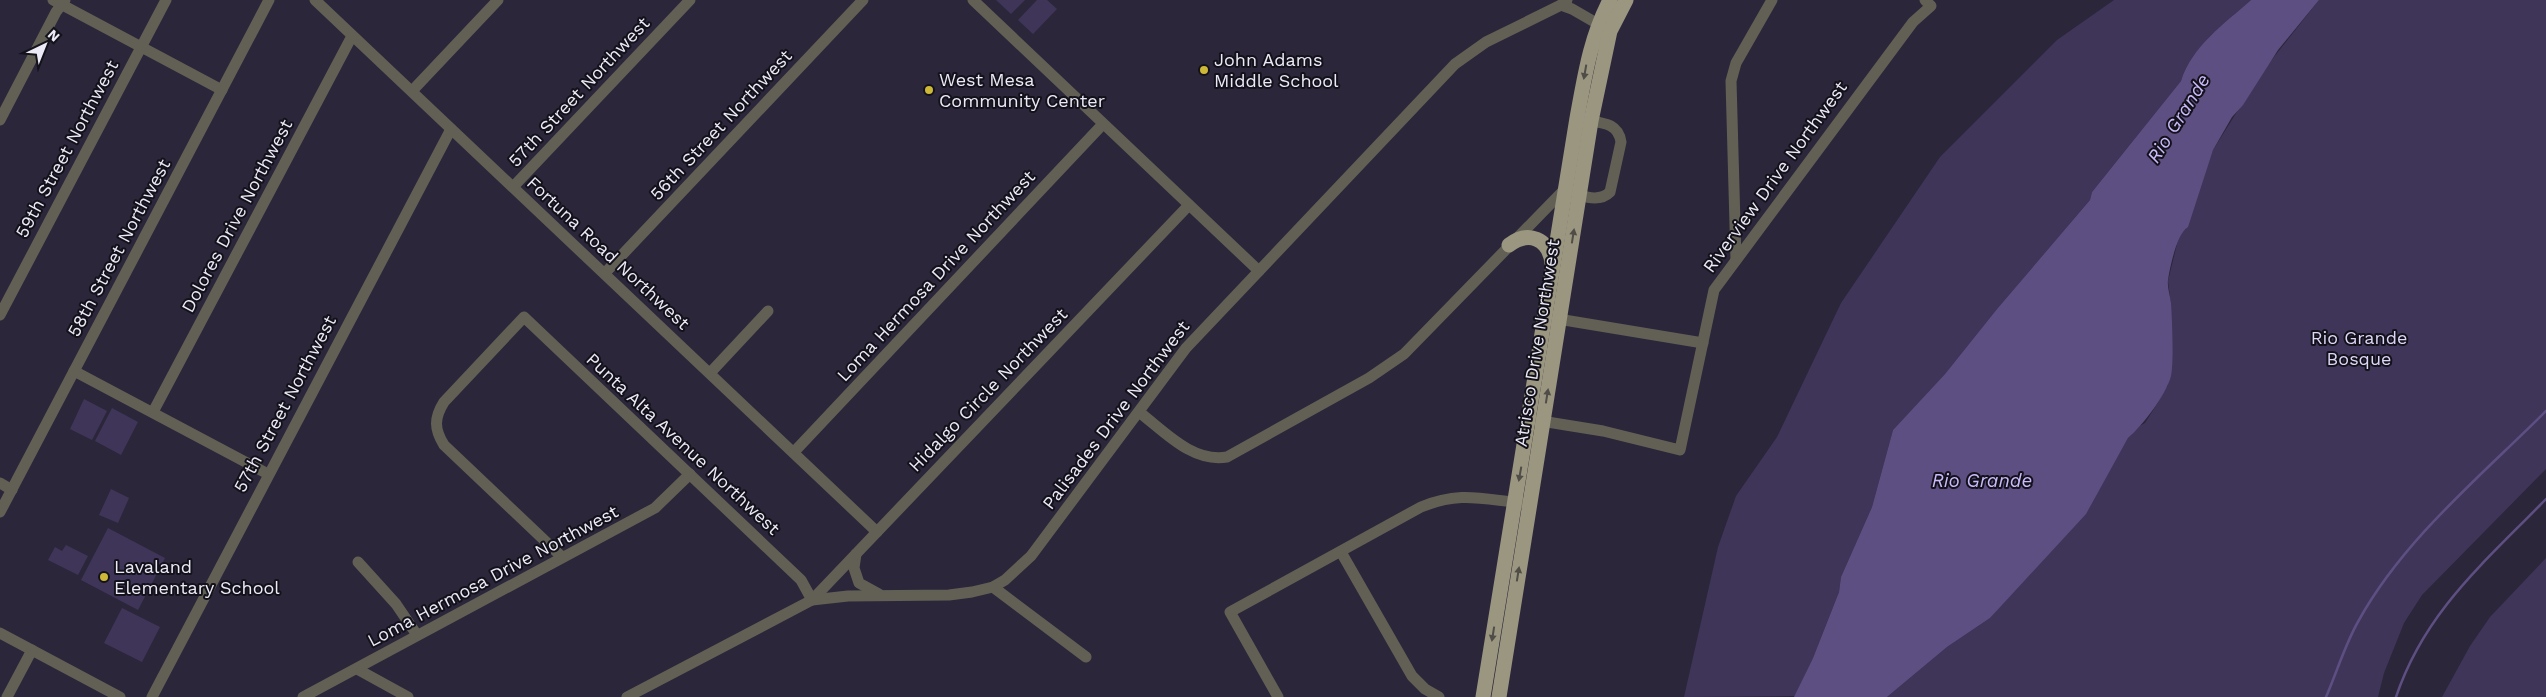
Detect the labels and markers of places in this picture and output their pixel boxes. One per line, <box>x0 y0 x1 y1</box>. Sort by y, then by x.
place label: John Adams Middle School <box>1214 49 1339 91</box>
marker: John Adams Middle School <box>1198 64 1210 76</box>
place label: West Mesa Community Center <box>939 69 1105 111</box>
marker: West Mesa Community Center <box>923 84 935 96</box>
place label: Lavaland Elementary School <box>114 556 280 598</box>
marker: Lavaland Elementary School <box>98 571 110 583</box>

